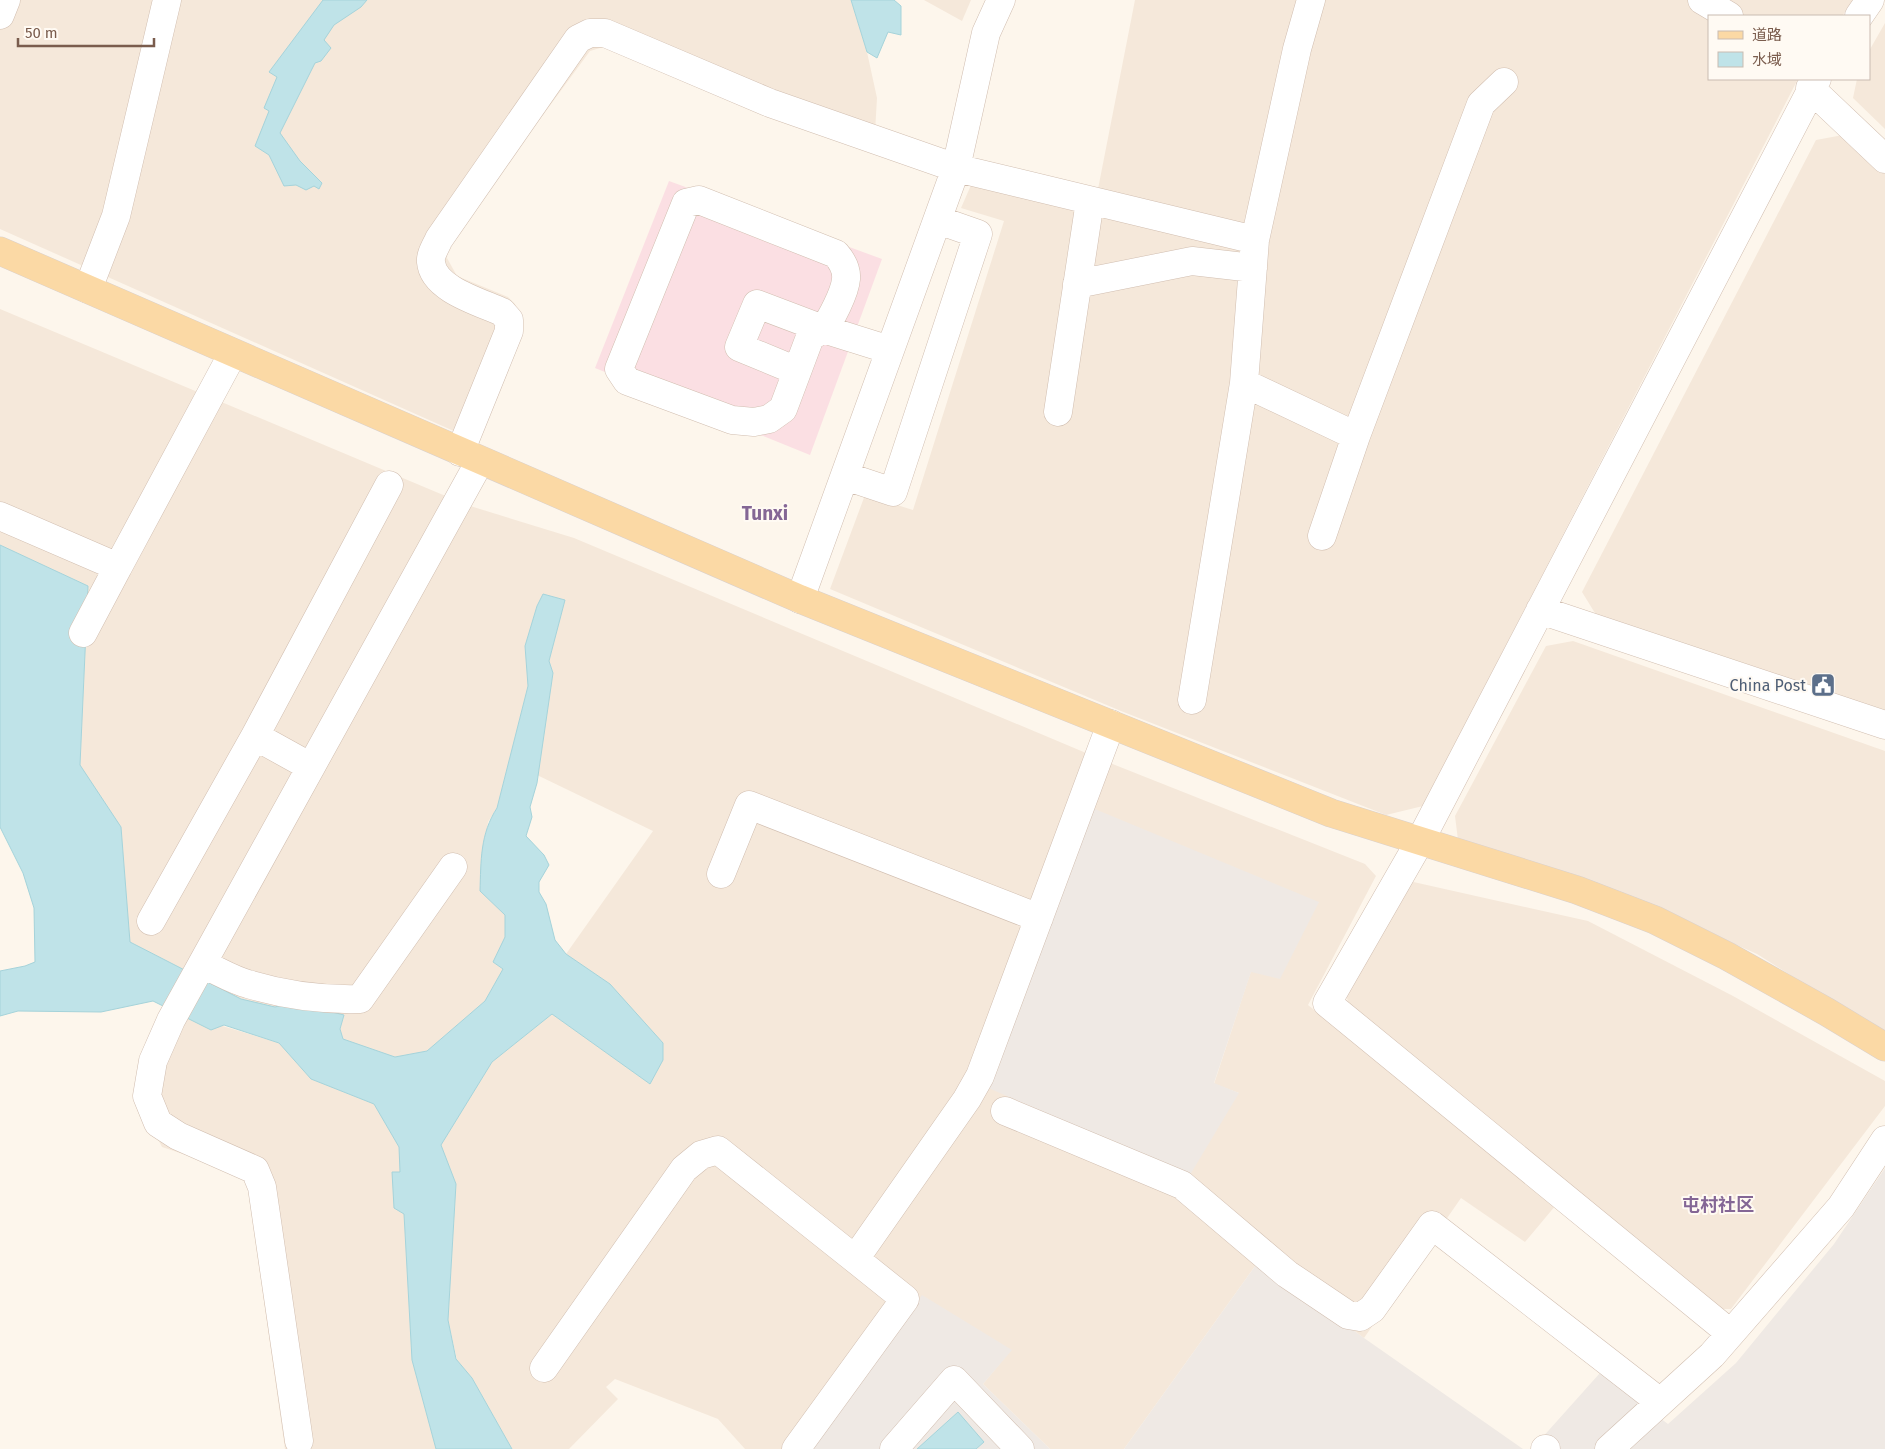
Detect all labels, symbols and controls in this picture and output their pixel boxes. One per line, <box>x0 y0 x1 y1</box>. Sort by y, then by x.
scale bar <box>18 15 154 47</box>
legend <box>1708 15 1870 80</box>
text: 50 m <box>25 24 58 42</box>
text: 道路 <box>1752 26 1782 44</box>
text: 水域 <box>1752 51 1782 69</box>
district label: Tunxi <box>742 502 788 525</box>
public building icon: China Post <box>1810 672 1836 698</box>
place label: China Post <box>1730 676 1806 695</box>
district label: 屯村社区 <box>1682 1194 1754 1216</box>

